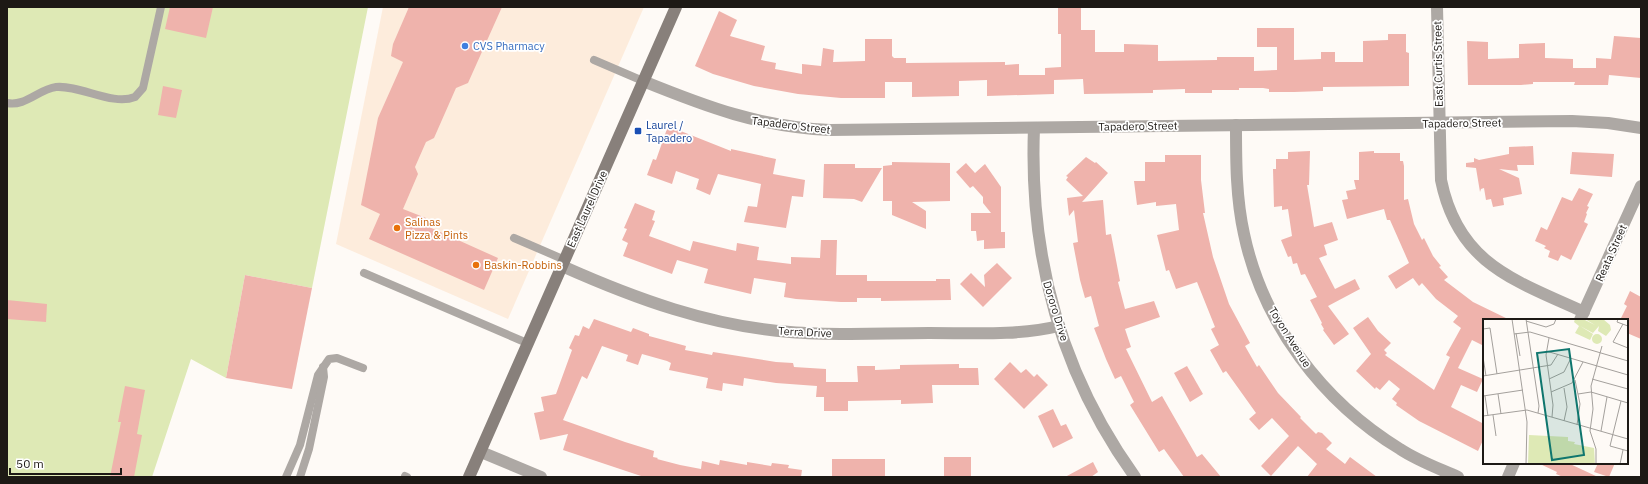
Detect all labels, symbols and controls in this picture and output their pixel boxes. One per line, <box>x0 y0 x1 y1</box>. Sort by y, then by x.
street label: East Curtis Street <box>1430 21 1446 107</box>
place label: CVS Pharmacy <box>473 39 545 53</box>
marker: CVS Pharmacy <box>460 41 470 51</box>
street label: Tapadero Street <box>751 113 831 137</box>
street label: Tapadero Street <box>1422 115 1502 131</box>
place label: Laurel / Tapadero <box>646 118 692 145</box>
street label: Tapadero Street <box>1098 118 1178 134</box>
marker: Laurel / Tapadero <box>633 126 643 136</box>
street label: East Laurel Drive <box>564 168 610 250</box>
place label: Salinas Pizza & Pints <box>405 215 468 242</box>
street label: Reata Street <box>1592 222 1630 284</box>
marker: Salinas Pizza & Pints <box>392 223 402 233</box>
place label: Baskin-Robbins <box>484 258 562 272</box>
marker: Baskin-Robbins <box>471 260 481 270</box>
street label: Dororo Drive <box>1040 279 1072 343</box>
street label: Toyon Avenue <box>1266 304 1314 370</box>
inset map <box>1483 319 1628 464</box>
street label: Terra Drive <box>778 324 832 340</box>
scale bar <box>10 450 121 476</box>
text: 50 m <box>16 456 44 471</box>

